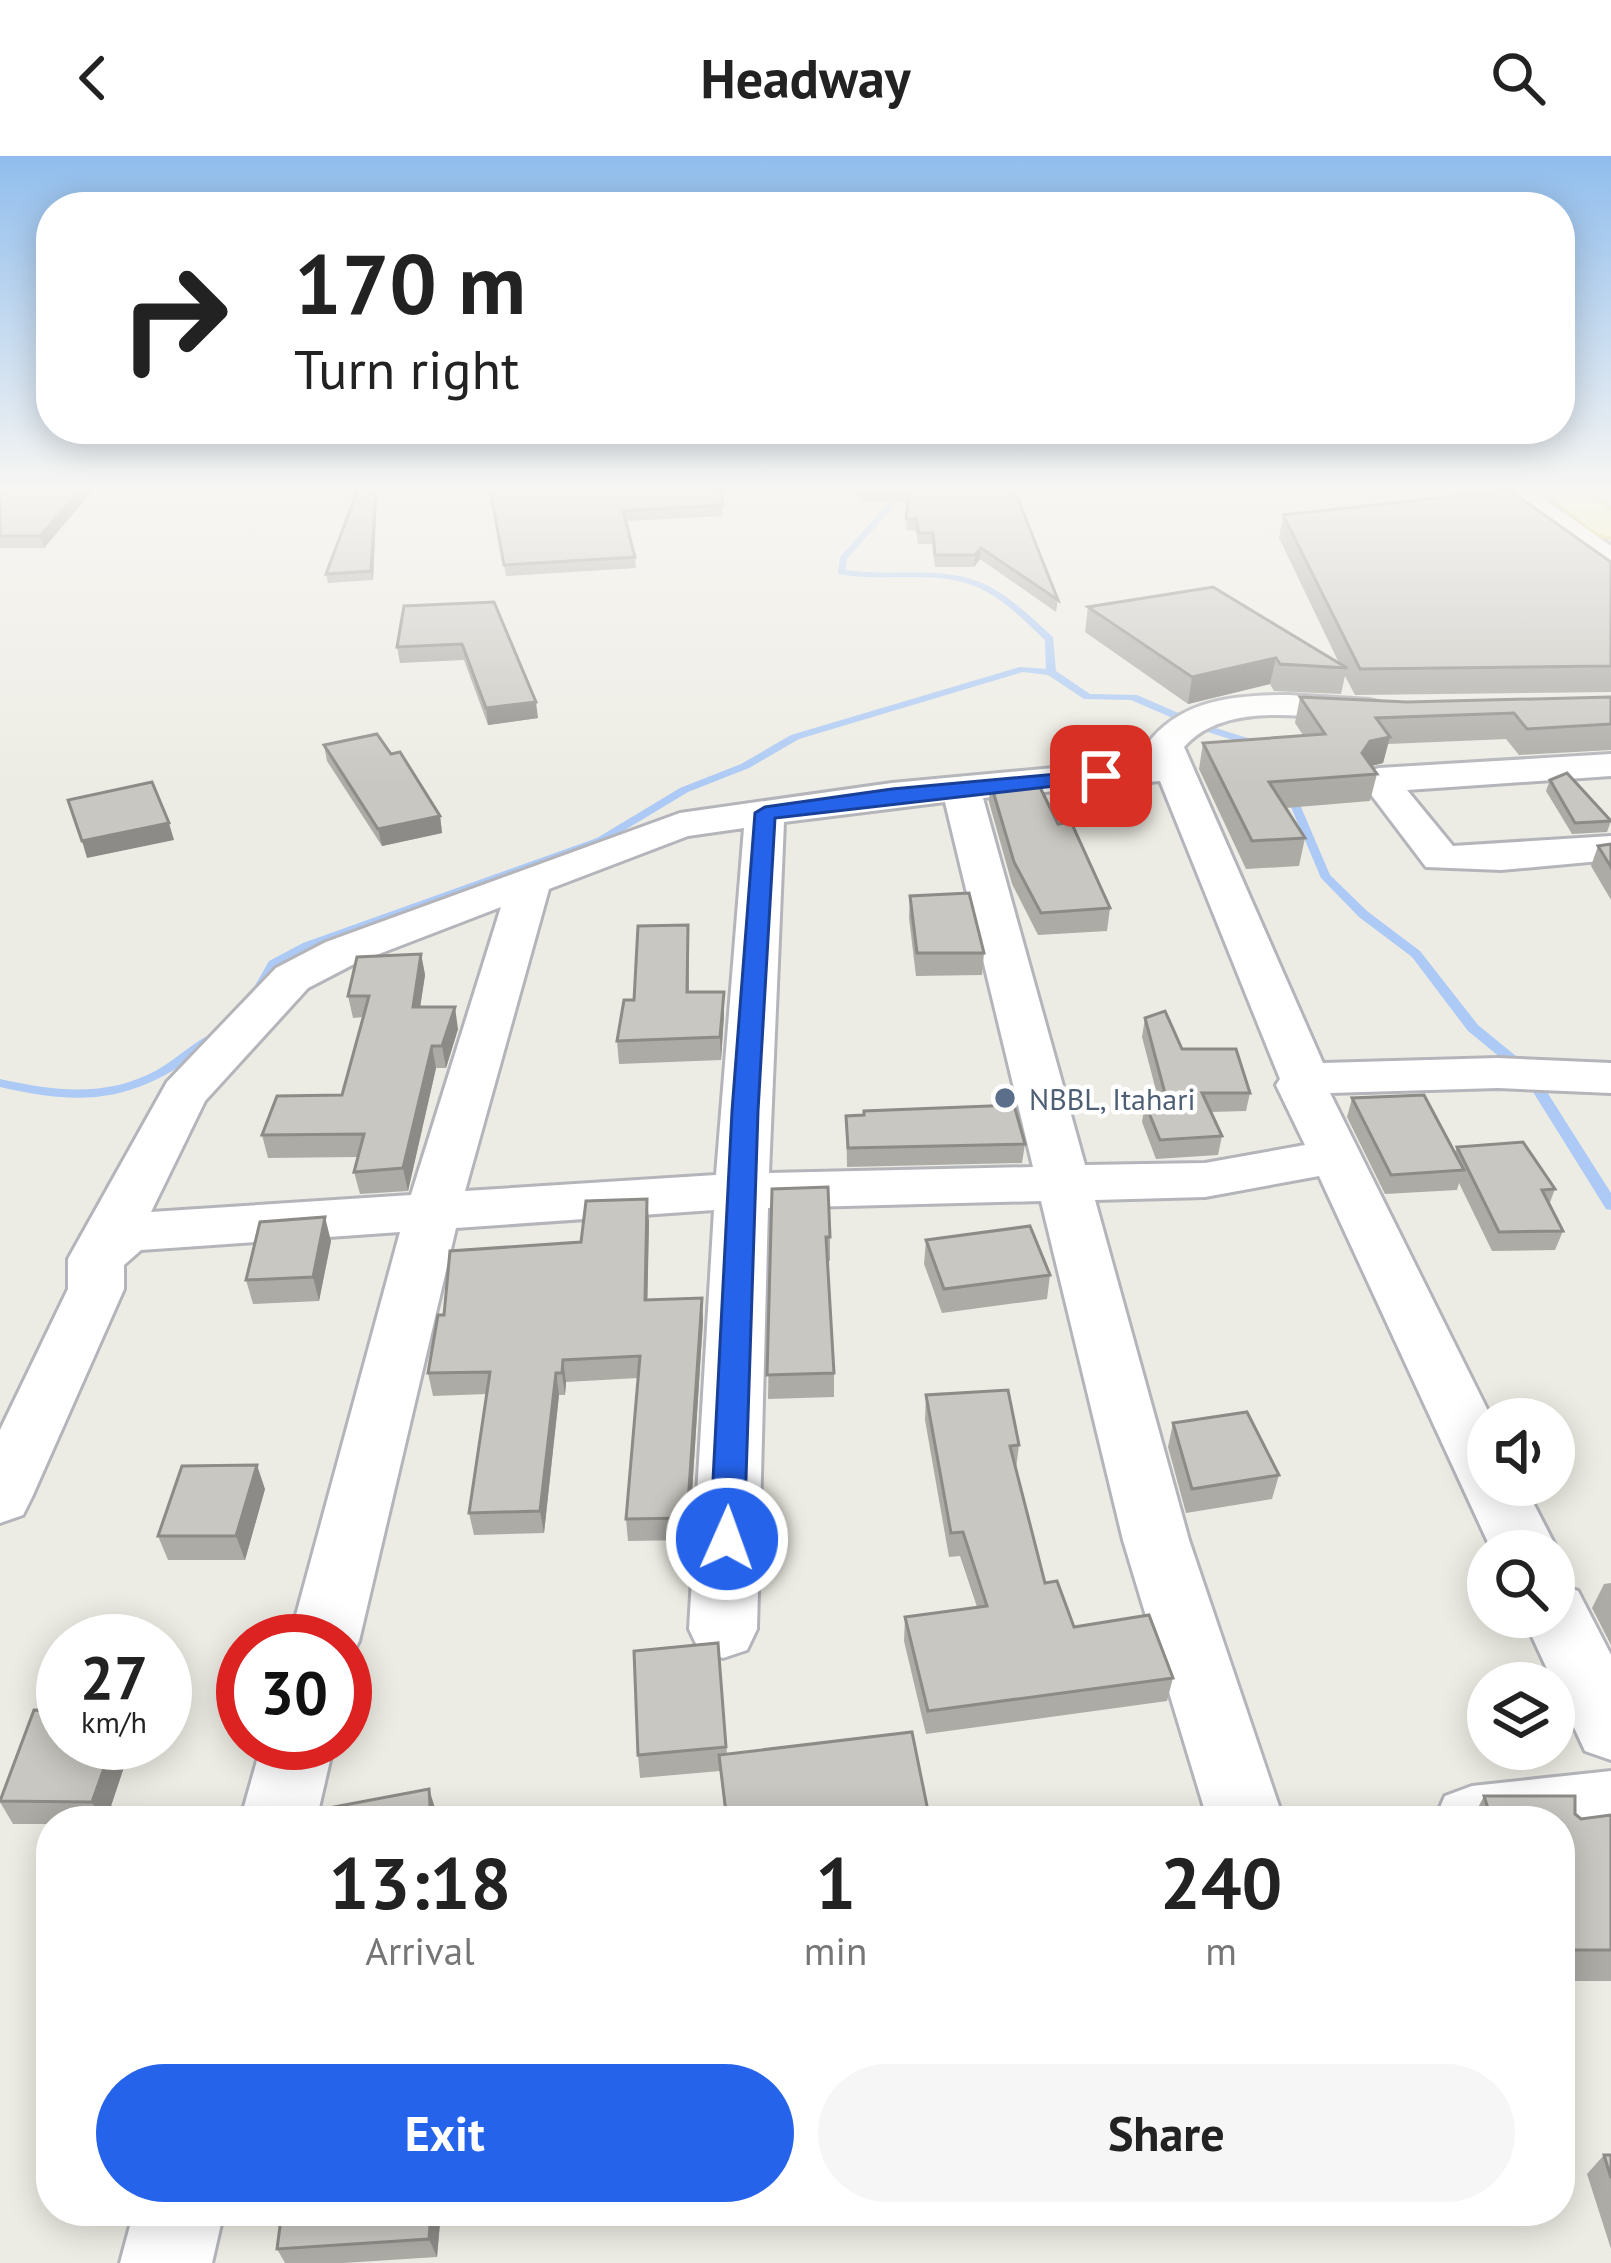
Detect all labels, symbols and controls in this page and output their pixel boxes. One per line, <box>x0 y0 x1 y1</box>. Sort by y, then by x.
text: Headway <box>700 43 911 113</box>
icon: back <box>60 45 126 111</box>
icon: search <box>1485 45 1551 111</box>
text: 170 m <box>294 228 526 337</box>
icon: right <box>96 240 252 396</box>
text: Turn right <box>294 334 519 404</box>
pin <box>1050 725 1152 827</box>
icon: arrive <box>1068 743 1134 809</box>
place label: NBBL, Itahari <box>1029 1079 1195 1118</box>
marker: NBBL, Itahari <box>992 1085 1018 1111</box>
map controls <box>1467 1398 1575 1770</box>
button: sound <box>1467 1398 1575 1506</box>
position arrow <box>664 1476 790 1602</box>
button: search <box>1467 1530 1575 1638</box>
speed limit sign: 30 <box>216 1614 372 1770</box>
text: 27 <box>80 1638 148 1716</box>
button: layers <box>1467 1662 1575 1770</box>
text: km/h <box>81 1702 147 1741</box>
text: 13:18 <box>329 1836 511 1929</box>
text: 1 <box>815 1836 856 1929</box>
text: 240 <box>1160 1836 1282 1929</box>
text: Arrival <box>365 1925 475 1976</box>
text: min <box>804 1925 867 1976</box>
text: m <box>1205 1925 1237 1976</box>
button: Exit <box>96 2064 794 2202</box>
button: Share <box>818 2064 1515 2202</box>

